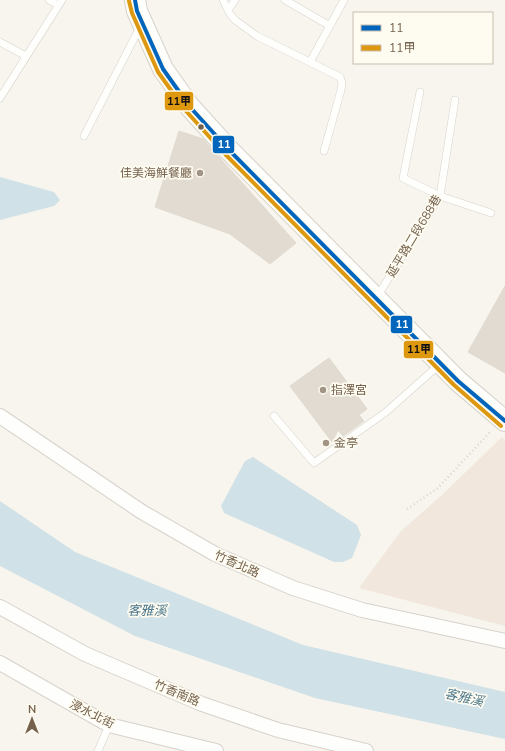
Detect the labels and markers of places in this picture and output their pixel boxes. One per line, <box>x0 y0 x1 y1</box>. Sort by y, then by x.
unlabelled marker <box>196 122 206 132</box>
place label: 佳美海鮮餐廳 <box>120 165 192 181</box>
marker: 佳美海鮮餐廳 <box>195 168 205 178</box>
place label: 指澤宮 <box>331 382 367 398</box>
marker: 指澤宮 <box>318 385 328 395</box>
place label: 金亭 <box>334 435 358 451</box>
marker: 金亭 <box>321 438 331 448</box>

